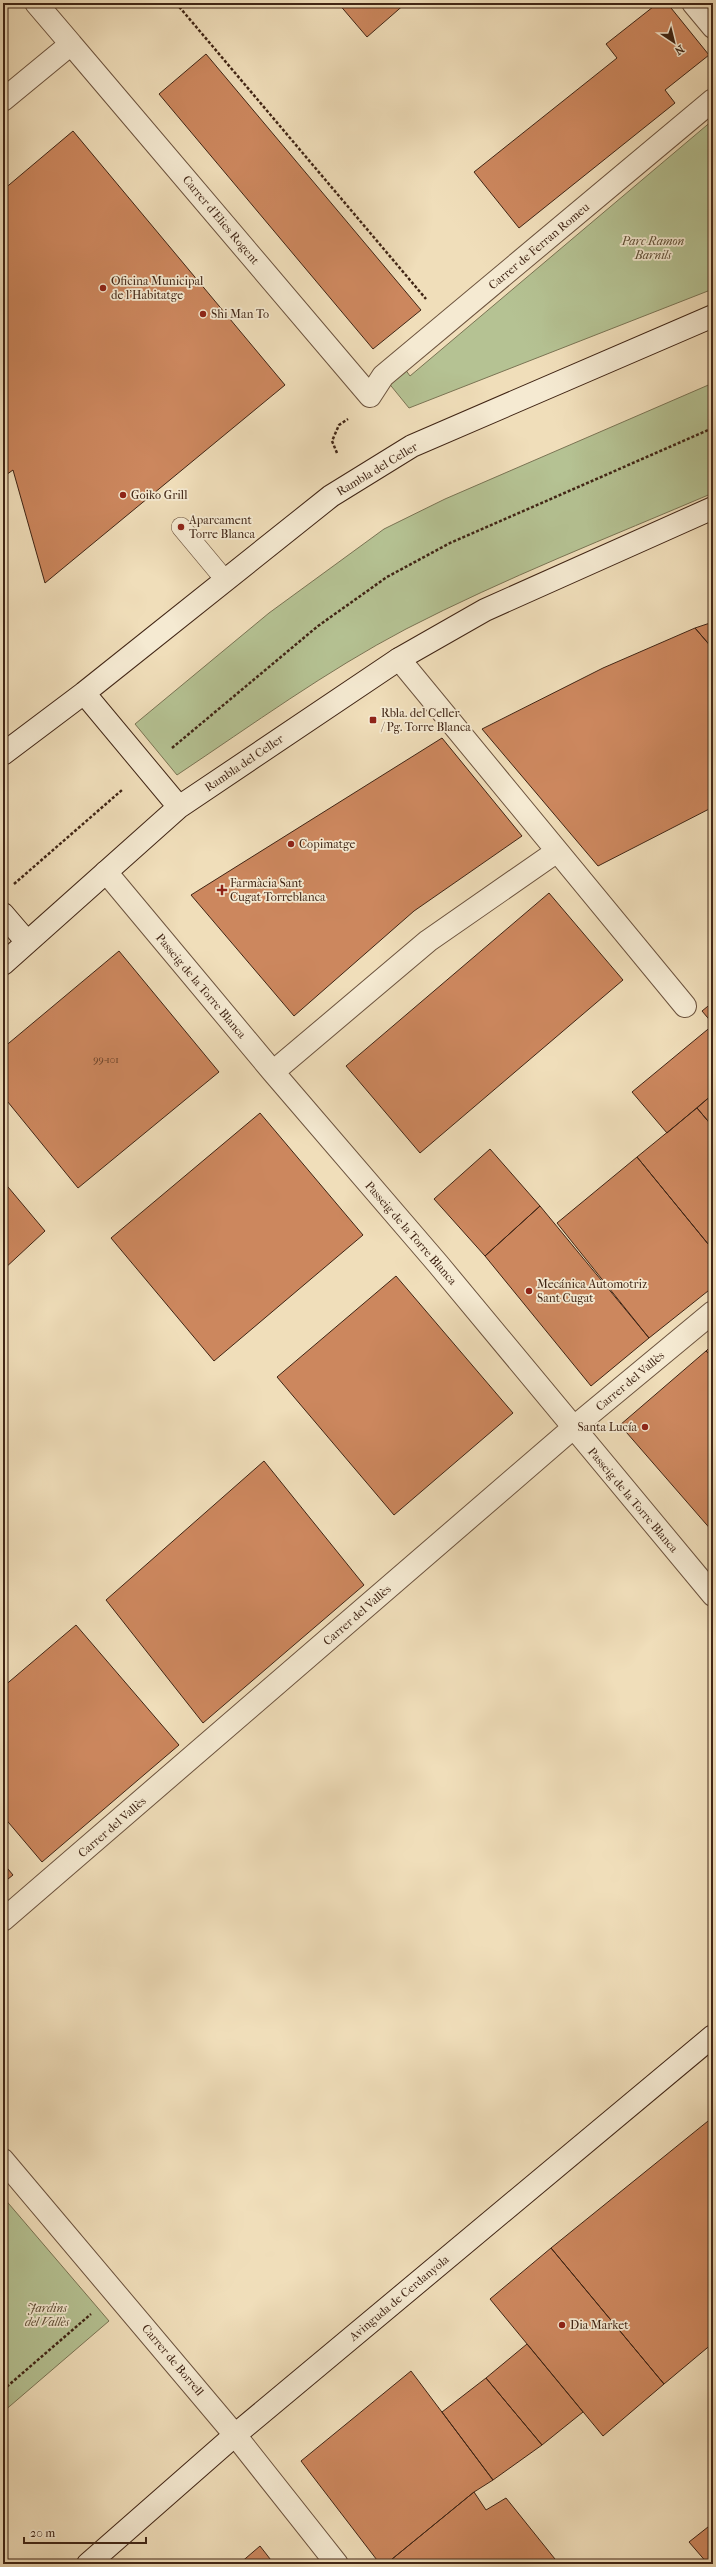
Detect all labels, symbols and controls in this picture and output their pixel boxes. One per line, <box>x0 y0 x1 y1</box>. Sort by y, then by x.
north arrow <box>654 22 694 62</box>
text: N <box>672 42 687 58</box>
street label: Carrer d'Elies Rogent <box>180 173 263 268</box>
street label: Carrer de Ferran Romeu <box>486 200 592 292</box>
park label: Parc Ramon Barnils <box>621 234 685 262</box>
place label: Oficina Municipal de l'Habitatge <box>111 274 204 302</box>
marker: Oficina Municipal de l'Habitatge <box>98 283 108 293</box>
place label: Shi Man To <box>211 307 269 321</box>
marker: Shi Man To <box>198 309 208 319</box>
street label: Rambla del Celler <box>334 439 421 499</box>
place label: Goiko Grill <box>131 488 188 502</box>
marker: Goiko Grill <box>118 490 128 500</box>
place label: Aparcament Torre Blanca <box>188 513 255 541</box>
marker: Aparcament Torre Blanca <box>176 522 186 532</box>
place label: Rbla. del Celler / Pg. Torre Blanca <box>380 706 471 734</box>
marker: Rbla. del Celler / Pg. Torre Blanca <box>368 715 378 725</box>
street label: Rambla del Celler <box>202 731 287 794</box>
place label: Copimatge <box>299 837 355 851</box>
marker: Copimatge <box>286 839 296 849</box>
place label: Farmàcia Sant Cugat Torreblanca <box>230 876 326 904</box>
marker: Farmàcia Sant Cugat Torreblanca <box>217 885 227 895</box>
street label: Passeig de la Torre Blanca <box>153 931 249 1042</box>
house number: 99-101 <box>93 1054 119 1066</box>
street label: Passeig de la Torre Blanca <box>362 1178 460 1288</box>
place label: Mecánica Automotriz Sant Cugat <box>537 1277 648 1305</box>
marker: Mecánica Automotriz Sant Cugat <box>524 1286 534 1296</box>
street label: Carrer del Vallès <box>593 1348 668 1414</box>
place label: Santa Lucía <box>578 1420 637 1434</box>
marker: Santa Lucía <box>640 1422 650 1432</box>
street label: Passeig de la Torre Blanca <box>585 1445 681 1556</box>
street label: Carrer del Vallès <box>320 1581 394 1648</box>
street label: Carrer del Vallès <box>75 1793 149 1860</box>
street label: Avinguda de Cerdanyola <box>346 2252 452 2344</box>
park label: Jardins del Vallès <box>25 2301 69 2329</box>
place label: Dia Market <box>570 2318 629 2332</box>
marker: Dia Market <box>557 2320 567 2330</box>
street label: Carrer de Borrell <box>139 2321 207 2399</box>
scale bar <box>24 2519 146 2545</box>
text: 20 m <box>30 2526 55 2540</box>

